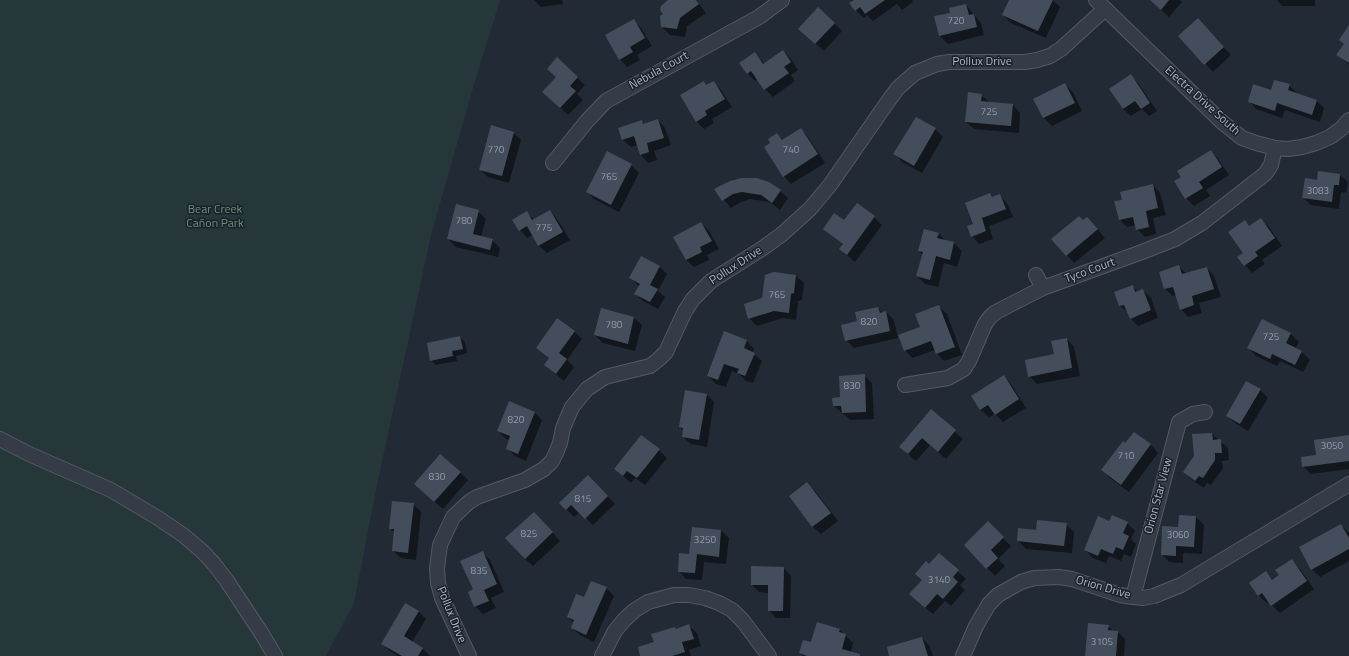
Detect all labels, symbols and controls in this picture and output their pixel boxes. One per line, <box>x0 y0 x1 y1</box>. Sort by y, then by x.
house number: 720 <box>948 16 964 28</box>
street label: Nebula Court <box>627 49 691 93</box>
street label: Pollux Drive <box>952 55 1012 69</box>
street label: Electra Drive South <box>1161 63 1243 139</box>
house number: 725 <box>981 107 997 119</box>
house number: 770 <box>488 145 504 157</box>
house number: 740 <box>783 145 799 157</box>
house number: 765 <box>601 172 617 184</box>
house number: 3083 <box>1307 186 1329 198</box>
park label: Bear Creek Cañon Park <box>186 203 244 231</box>
house number: 780 <box>456 216 472 228</box>
house number: 775 <box>536 223 552 235</box>
street label: Pollux Drive <box>707 244 765 288</box>
street label: Tyco Court <box>1063 255 1117 287</box>
house number: 765 <box>769 290 785 302</box>
house number: 820 <box>861 317 877 329</box>
house number: 780 <box>606 320 622 332</box>
house number: 725 <box>1263 332 1279 344</box>
house number: 830 <box>844 381 860 393</box>
house number: 820 <box>508 415 524 427</box>
house number: 3050 <box>1321 441 1343 453</box>
house number: 710 <box>1118 451 1134 463</box>
street label: Orion Star View <box>1142 456 1176 536</box>
house number: 830 <box>429 472 445 484</box>
house number: 815 <box>575 494 591 506</box>
house number: 825 <box>521 529 537 541</box>
house number: 3060 <box>1167 530 1189 542</box>
house number: 3250 <box>694 535 716 547</box>
house number: 835 <box>471 566 487 578</box>
street label: Orion Drive <box>1074 573 1132 603</box>
house number: 3140 <box>928 575 950 587</box>
street label: Pollux Drive <box>433 585 469 645</box>
house number: 3105 <box>1091 637 1113 649</box>

